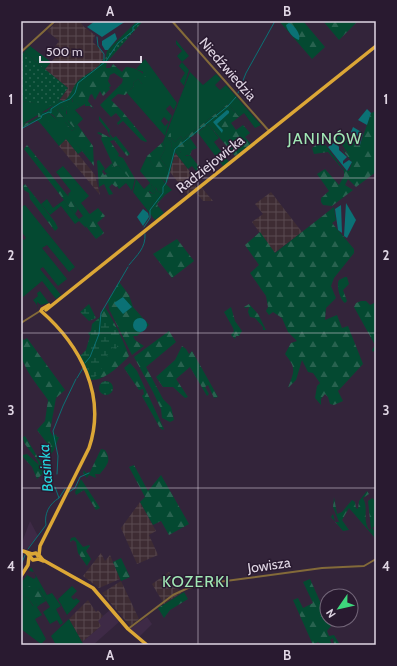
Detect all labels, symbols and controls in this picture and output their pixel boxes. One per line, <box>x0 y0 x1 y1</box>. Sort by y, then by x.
text: A <box>106 3 115 19</box>
text: B <box>283 3 291 19</box>
street label: Niedźwiedzia <box>195 33 261 105</box>
scale bar <box>40 38 141 64</box>
text: 500 m <box>46 44 82 59</box>
text: 1 <box>9 91 13 107</box>
text: 1 <box>384 91 388 107</box>
district label: JANINÓW <box>287 129 362 148</box>
street label: Radziejowicka <box>172 131 248 197</box>
text: 2 <box>8 247 15 263</box>
text: 2 <box>383 247 390 263</box>
text: 3 <box>7 402 15 418</box>
text: 3 <box>382 402 390 418</box>
water label: Basinka <box>35 443 57 493</box>
street label: Jowisza <box>245 553 292 577</box>
text: 4 <box>7 558 15 574</box>
text: 4 <box>382 558 390 574</box>
district label: KOZERKI <box>162 572 230 591</box>
north arrow <box>319 588 359 628</box>
text: N <box>323 606 339 621</box>
text: A <box>106 647 115 663</box>
text: B <box>283 647 291 663</box>

